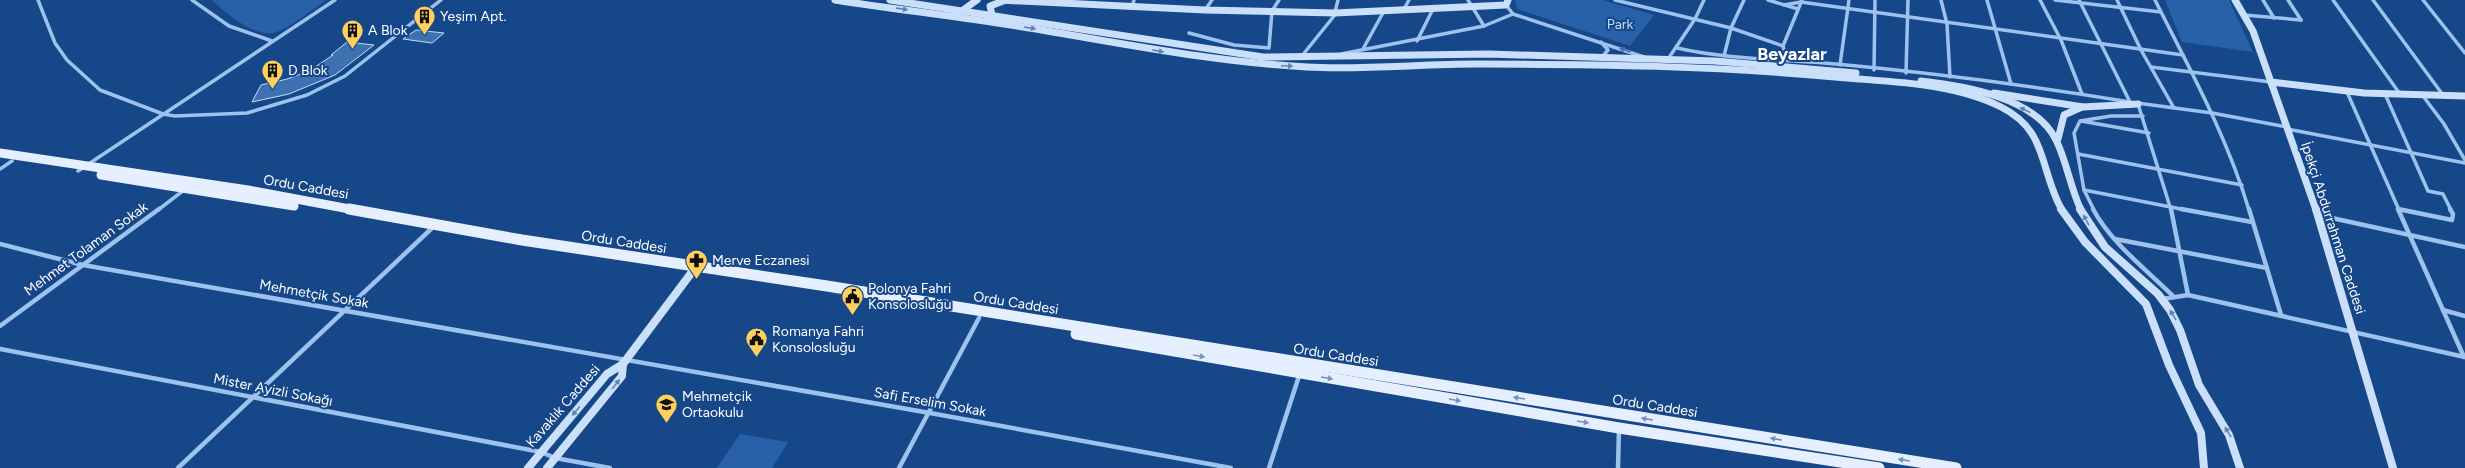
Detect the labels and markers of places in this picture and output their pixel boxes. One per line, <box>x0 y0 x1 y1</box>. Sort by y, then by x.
building icon: Yeşim Apt. <box>411 3 437 36</box>
place label: Yeşim Apt. <box>440 8 507 25</box>
building icon: A Blok <box>340 17 366 50</box>
place label: A Blok <box>368 22 408 39</box>
building icon: D Blok <box>260 57 286 90</box>
place label: D Blok <box>288 62 328 79</box>
pharmacy icon: Merve Eczanesi <box>683 247 709 280</box>
place label: Merve Eczanesi <box>712 252 810 269</box>
place label: Polonya Fahri Konsolosluğu <box>868 280 952 313</box>
public building icon: Polonya Fahri Konsolosluğu <box>840 283 866 316</box>
place label: Romanya Fahri Konsolosluğu <box>772 323 864 356</box>
public building icon: Romanya Fahri Konsolosluğu <box>743 326 769 359</box>
place label: Mehmetçik Ortaokulu <box>682 388 752 421</box>
school or university icon: Mehmetçik Ortaokulu <box>654 391 680 424</box>

